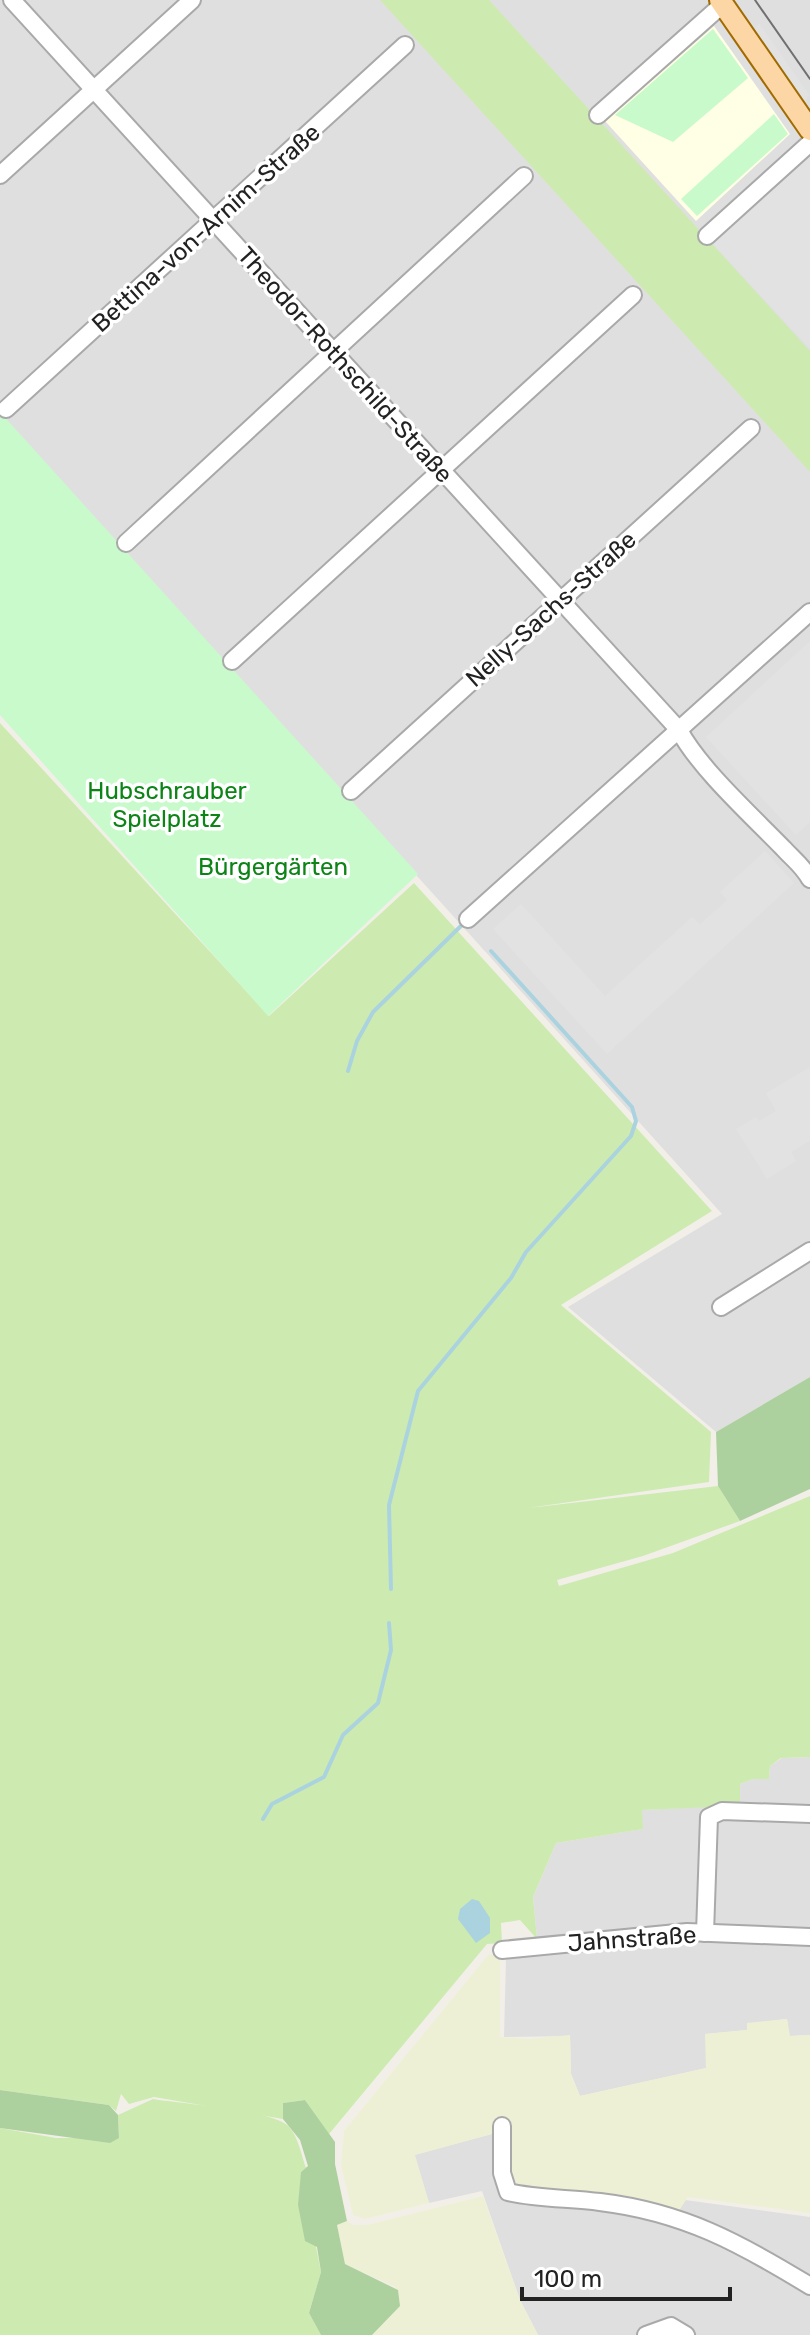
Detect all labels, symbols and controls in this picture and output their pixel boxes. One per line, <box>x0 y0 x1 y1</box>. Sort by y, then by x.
street label: Bettina-von-Arnim-Straße <box>86 118 326 338</box>
street label: Theodor-Rothschild-Straße <box>232 241 458 489</box>
street label: Nelly-Sachs-Straße <box>460 525 642 693</box>
park label: Hubschrauber Spielplatz <box>87 777 247 833</box>
park label: Bürgergärten <box>198 853 348 881</box>
street label: Jahnstraße <box>567 1921 697 1957</box>
scale bar <box>522 2251 730 2301</box>
text: 100 m <box>534 2265 602 2293</box>

